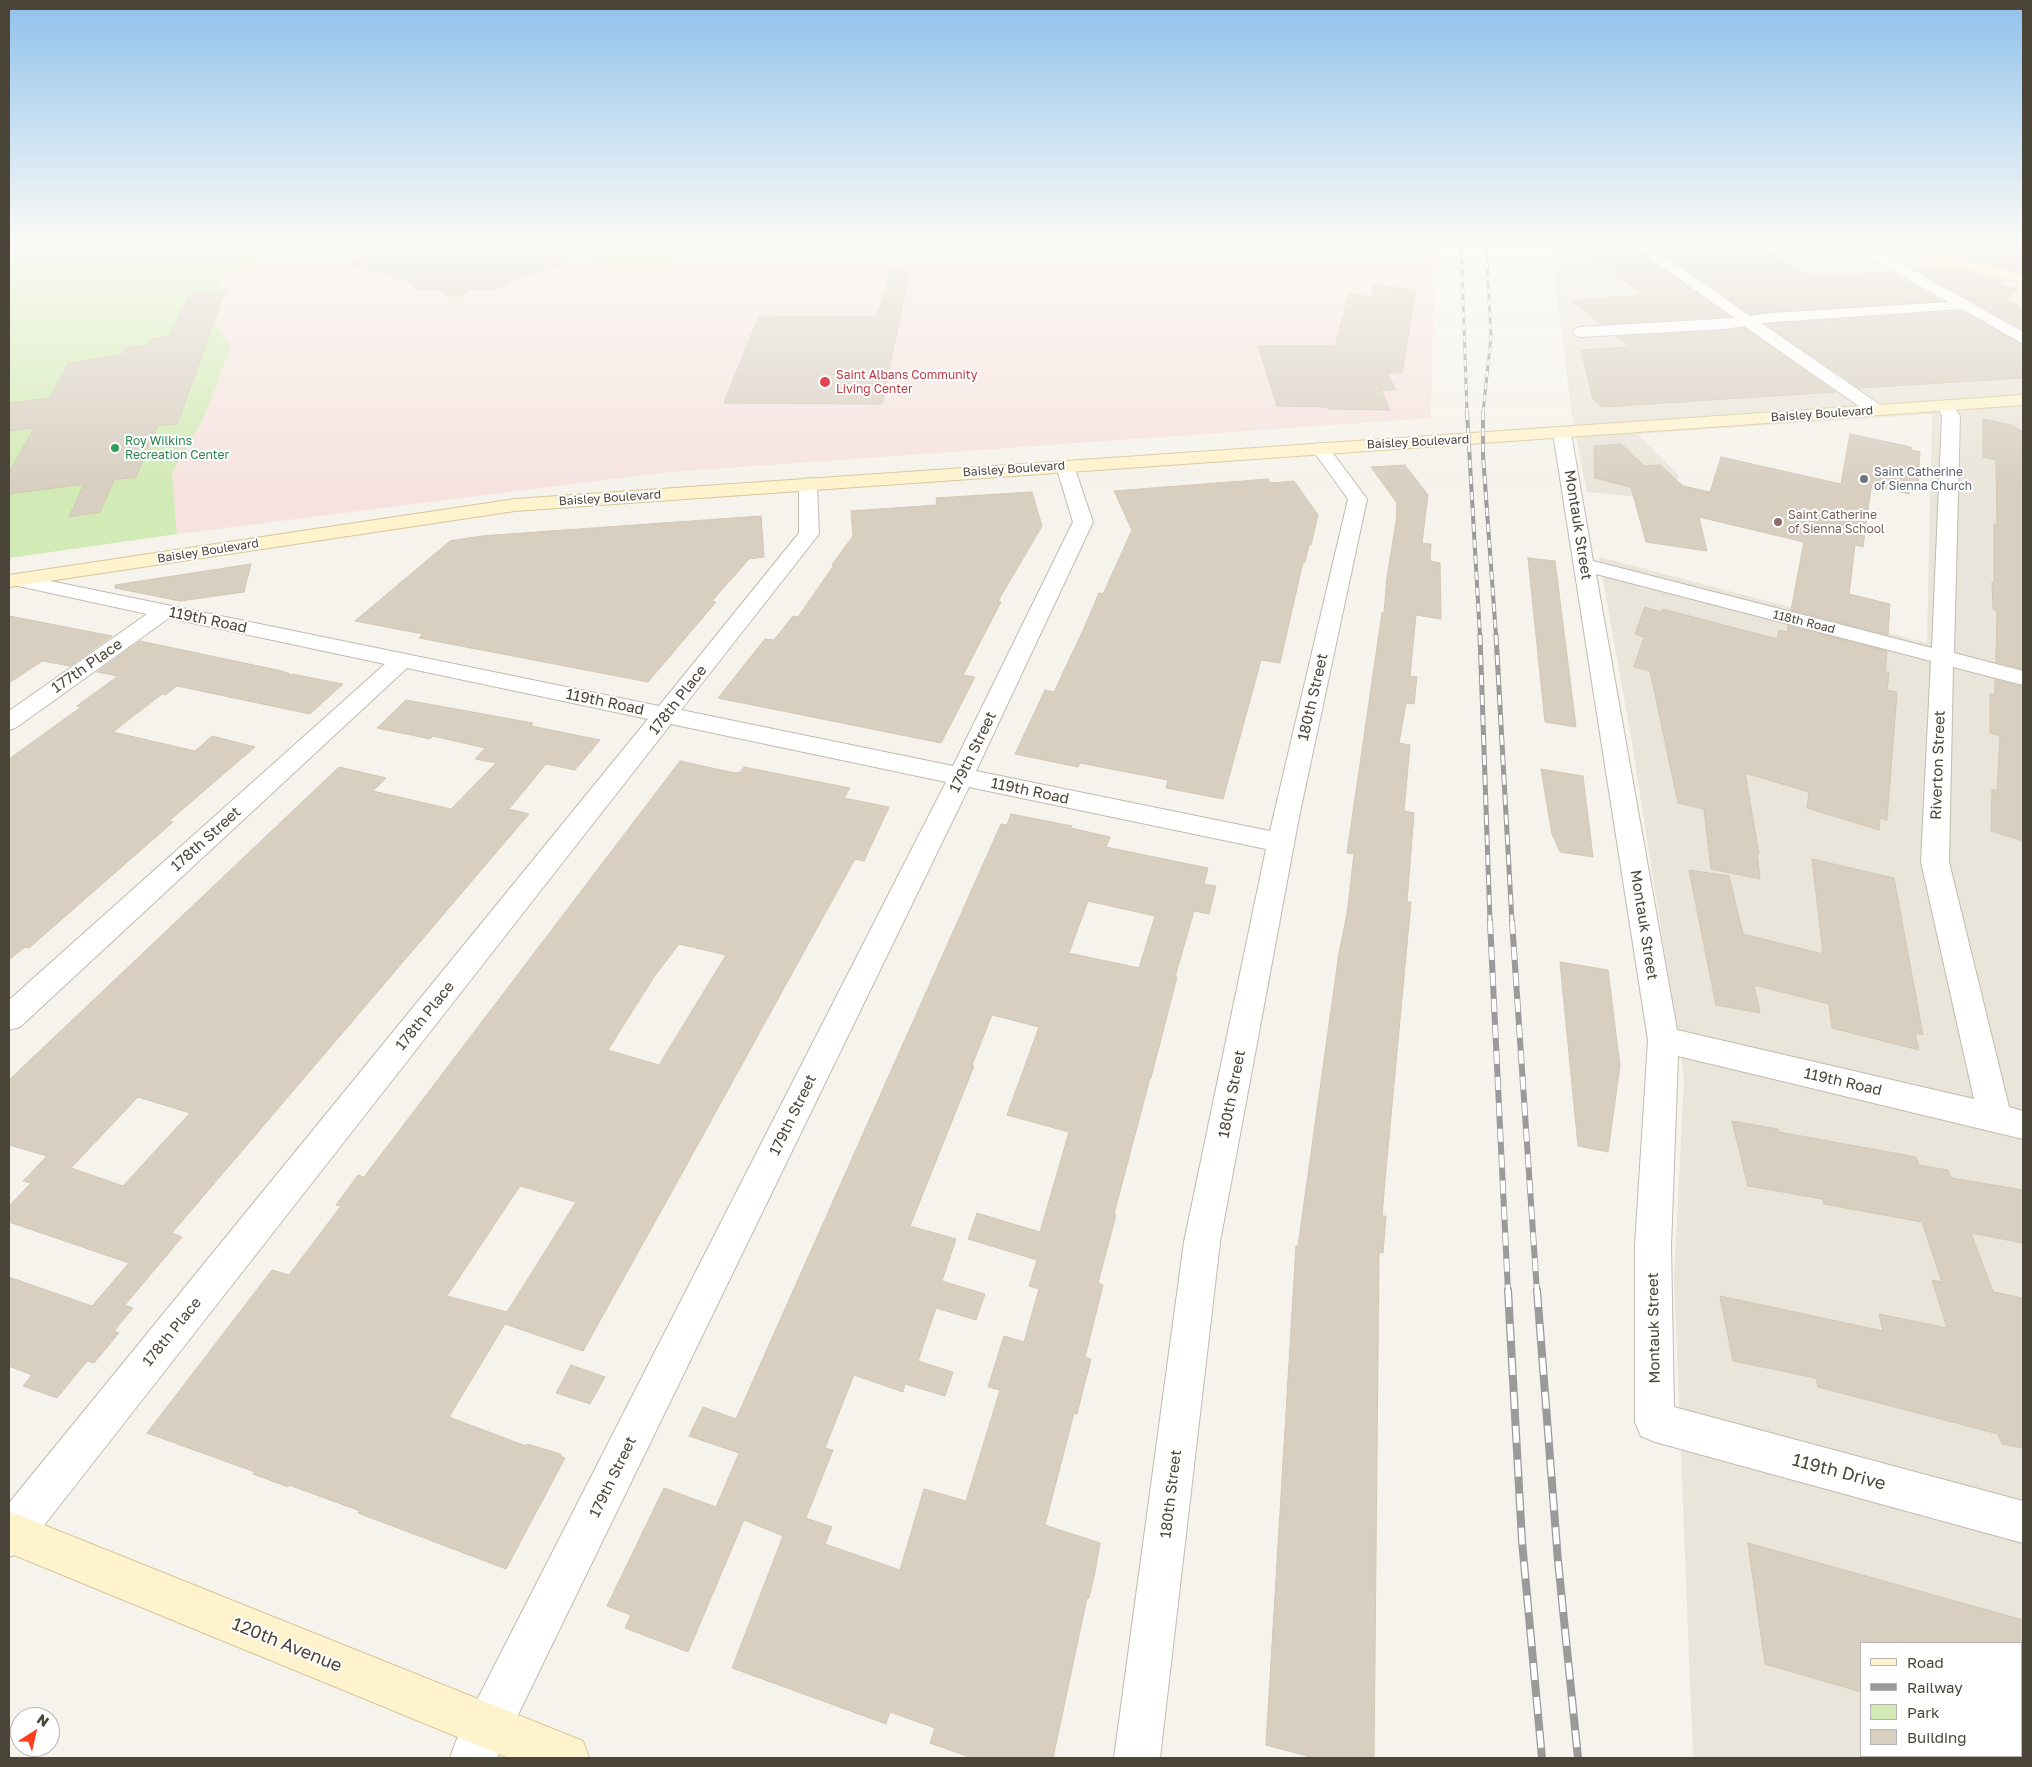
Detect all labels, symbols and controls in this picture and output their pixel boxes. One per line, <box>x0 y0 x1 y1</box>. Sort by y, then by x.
place label: Saint Albans Community Living Center <box>836 368 977 396</box>
marker: Saint Albans Community Living Center <box>818 375 832 389</box>
street label: Baisley Boulevard <box>1770 403 1874 425</box>
street label: Baisley Boulevard <box>1366 432 1470 452</box>
place label: Roy Wilkins Recreation Center <box>125 434 229 462</box>
marker: Roy Wilkins Recreation Center <box>109 442 121 454</box>
street label: Baisley Boulevard <box>962 458 1066 480</box>
place label: Saint Catherine of Sienna Church <box>1874 465 1972 493</box>
street label: Montauk Street <box>1560 469 1596 581</box>
marker: Saint Catherine of Sienna Church <box>1858 473 1870 485</box>
street label: Baisley Boulevard <box>558 487 662 509</box>
place label: Saint Catherine of Sienna School <box>1788 508 1885 536</box>
marker: Saint Catherine of Sienna School <box>1772 516 1784 528</box>
street label: Baisley Boulevard <box>156 536 260 566</box>
street label: 119th Road <box>167 603 249 637</box>
street label: 118th Road <box>1771 607 1837 637</box>
street label: 177th Place <box>48 635 126 697</box>
street label: 180th Street <box>1294 652 1332 742</box>
street label: 178th Place <box>645 662 711 738</box>
street label: 119th Road <box>564 685 646 719</box>
street label: 179th Street <box>946 709 1000 795</box>
street label: Riverton Street <box>1927 710 1949 820</box>
street label: 119th Road <box>989 774 1071 808</box>
street label: 178th Street <box>167 803 245 875</box>
street label: Montauk Street <box>1626 869 1662 981</box>
street label: 178th Place <box>392 978 458 1054</box>
street label: 180th Street <box>1215 1049 1249 1139</box>
street label: 119th Road <box>1802 1064 1884 1100</box>
street label: 179th Street <box>766 1072 820 1158</box>
street label: Montauk Street <box>1644 1272 1664 1384</box>
street label: 178th Place <box>139 1294 205 1370</box>
street label: 179th Street <box>586 1434 640 1520</box>
street label: 180th Street <box>1157 1449 1185 1539</box>
street label: 119th Drive <box>1790 1449 1888 1495</box>
street label: 120th Avenue <box>229 1613 345 1677</box>
legend <box>1860 1642 2022 1757</box>
text: Road <box>1907 1653 1944 1671</box>
text: Railway <box>1907 1678 1963 1696</box>
text: Park <box>1907 1703 1939 1721</box>
north arrow <box>10 1707 60 1757</box>
text: N <box>34 1710 53 1730</box>
text: Building <box>1907 1728 1967 1746</box>

